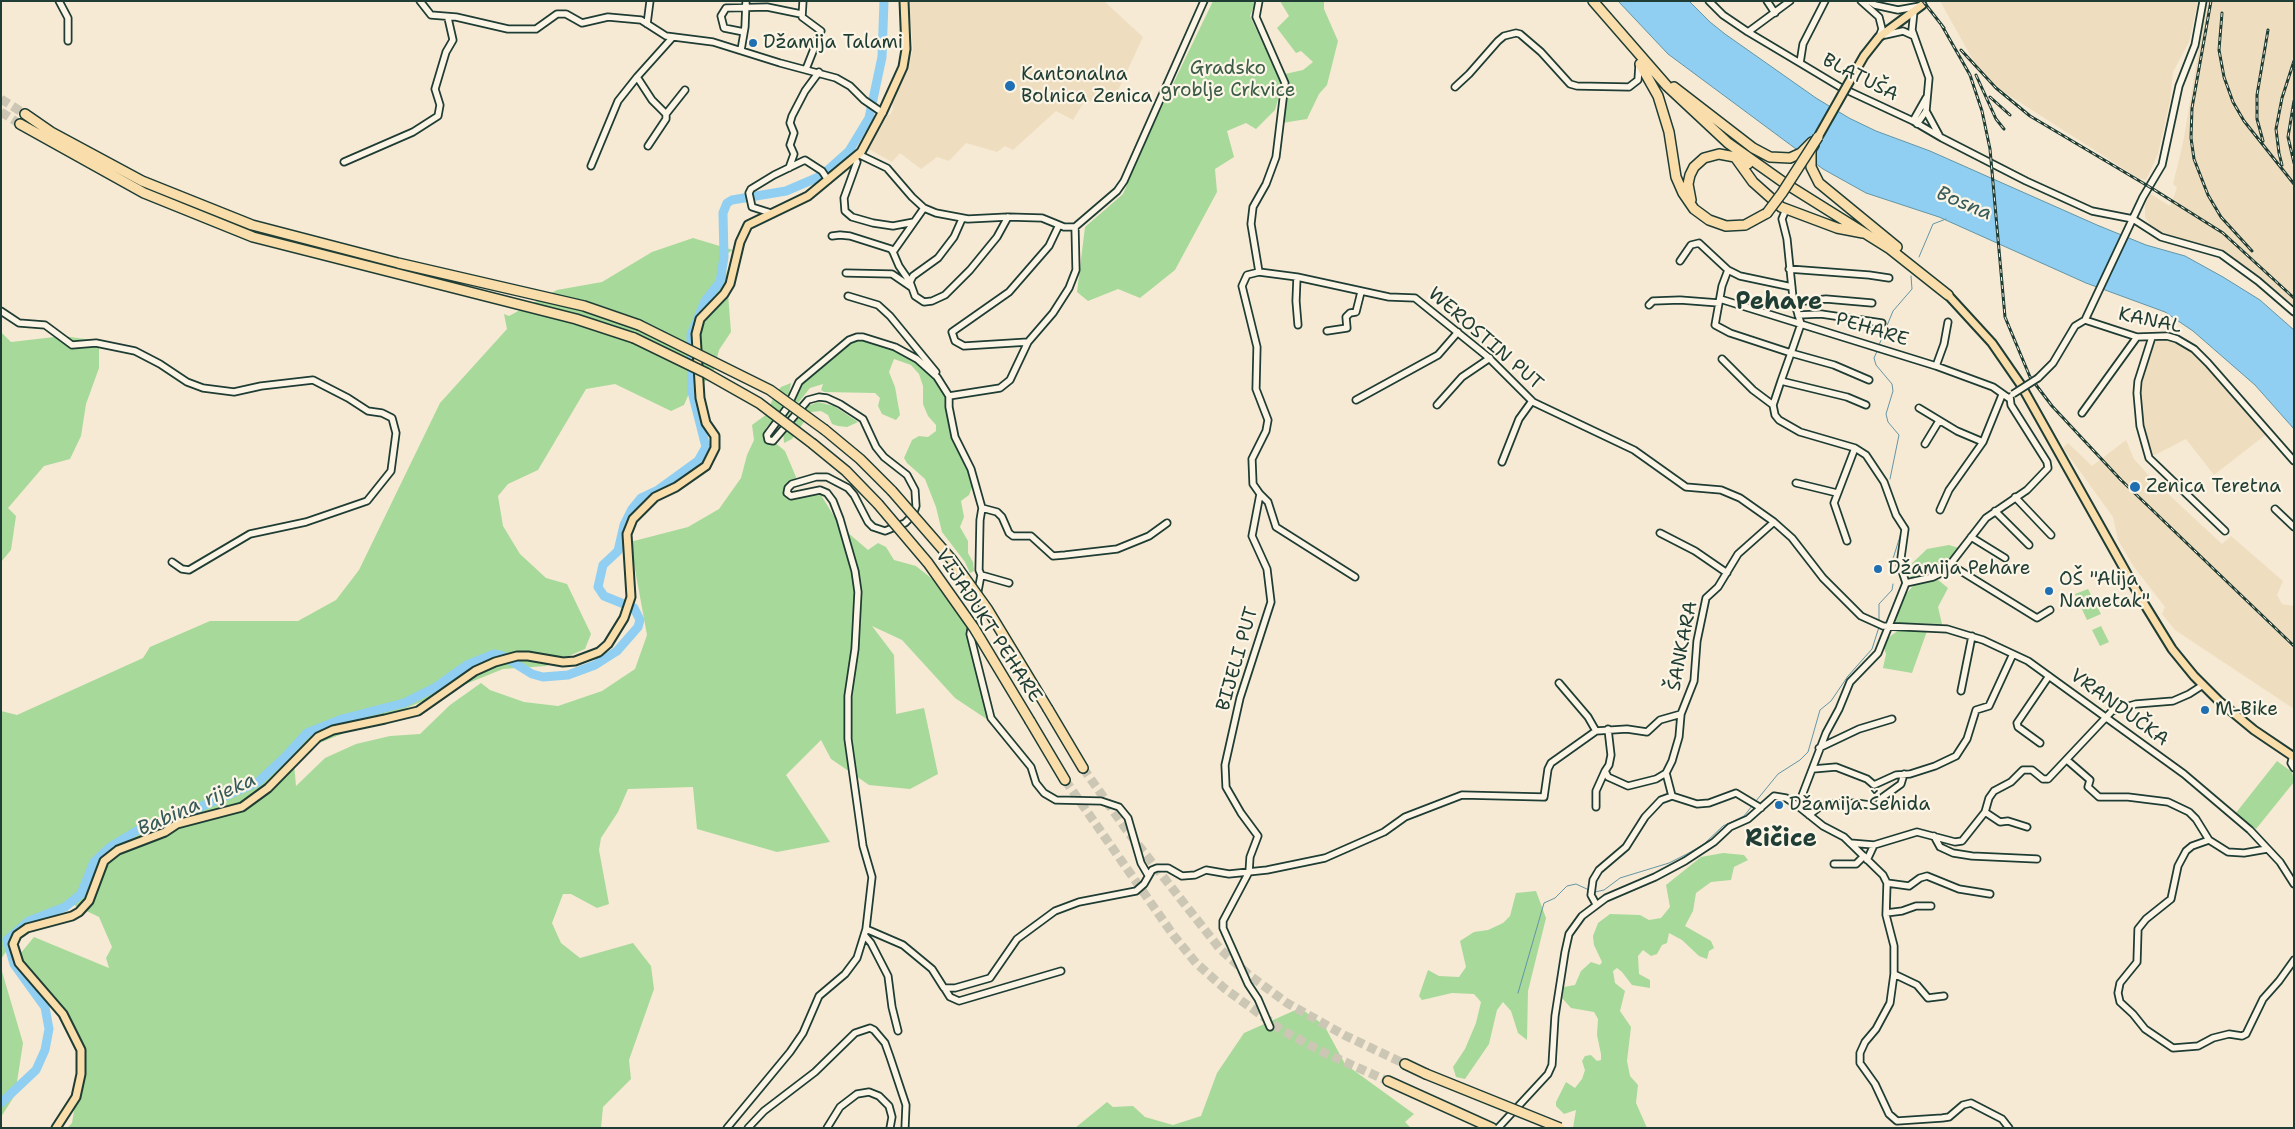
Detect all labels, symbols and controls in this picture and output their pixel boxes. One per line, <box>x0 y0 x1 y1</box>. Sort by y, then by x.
place label: Džamija Talami <box>763 32 903 54</box>
marker: Džamija Talami <box>747 37 759 49</box>
street label: BLATUŠA <box>1818 49 1902 107</box>
park label: Gradsko groblje Crkvice <box>1161 58 1295 102</box>
place label: Kantonalna Bolnica Zenica <box>1021 64 1152 108</box>
marker: Kantonalna Bolnica Zenica <box>1003 79 1017 93</box>
water label: Bosna <box>1932 182 1996 226</box>
street label: WEROSTIN PUT <box>1423 283 1547 395</box>
district label: Pehare <box>1736 289 1822 317</box>
street label: KANAL <box>2116 303 2184 339</box>
street label: PEHARE <box>1833 308 1911 352</box>
place label: Zenica Teretna <box>2146 476 2281 498</box>
marker: Zenica Teretna <box>2128 480 2142 494</box>
street label: VIJADUKT PEHARE <box>930 545 1046 707</box>
place label: Džamija Pehare <box>1888 558 2030 580</box>
marker: Džamija Pehare <box>1872 563 1884 575</box>
place label: OŠ "Alija Nametak" <box>2059 569 2150 613</box>
marker: OŠ "Alija Nametak" <box>2043 585 2055 597</box>
street label: ŠANKARA <box>1663 599 1703 693</box>
street label: BIJELI PUT <box>1212 604 1264 714</box>
street label: VRANDUČKA <box>2065 664 2173 752</box>
place label: M-Bike <box>2215 699 2278 721</box>
marker: M-Bike <box>2199 704 2211 716</box>
water label: Babina rijeka <box>134 768 260 842</box>
place label: Džamija Šehida <box>1789 794 1930 816</box>
marker: Džamija Šehida <box>1773 799 1785 811</box>
district label: Ričice <box>1745 826 1817 854</box>

